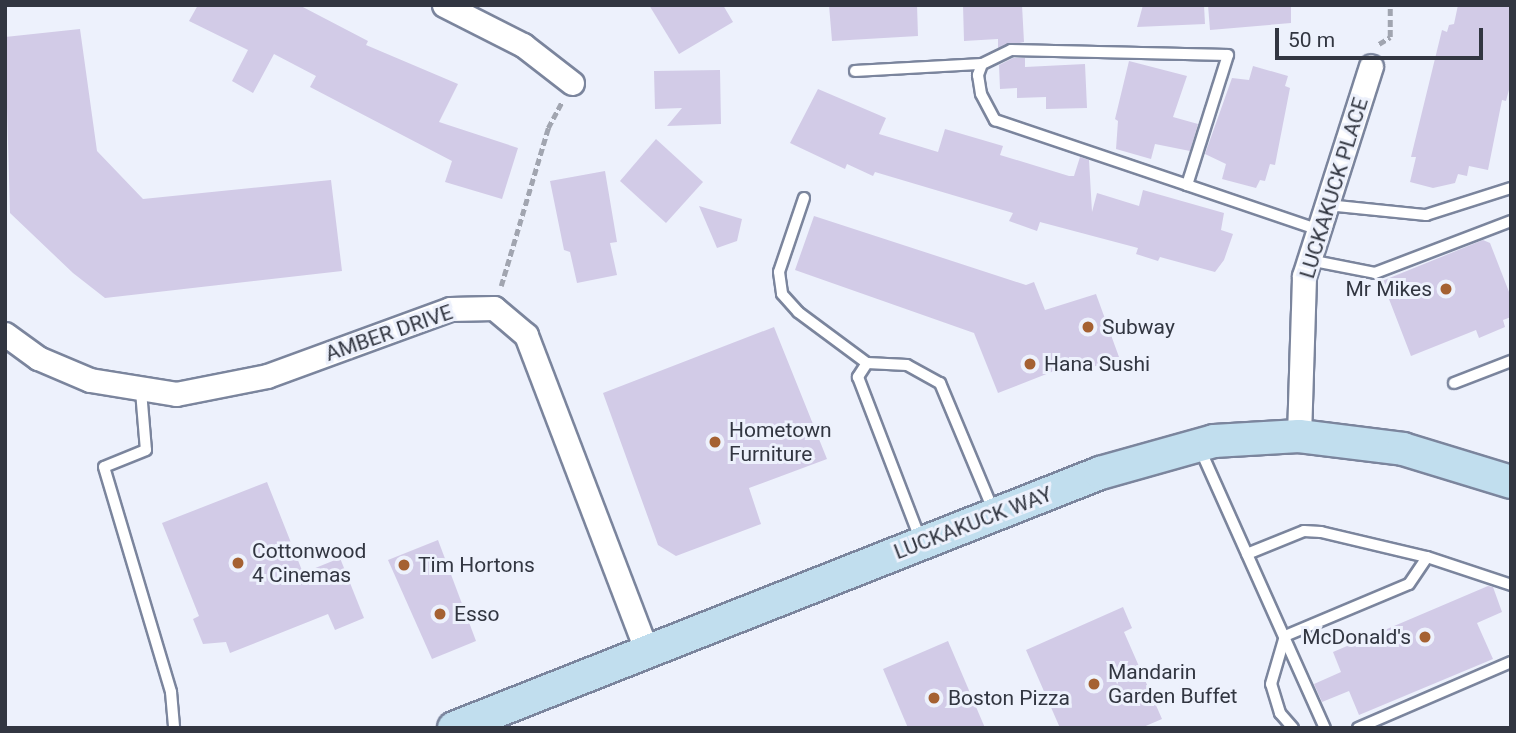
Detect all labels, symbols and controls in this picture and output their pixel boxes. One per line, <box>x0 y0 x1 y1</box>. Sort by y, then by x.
scale bar <box>1278 14 1486 58</box>
text: 50 m <box>1288 28 1335 52</box>
street label: LUCKAKUCK PLACE <box>1295 95 1373 281</box>
place label: Mr Mikes <box>1345 276 1432 302</box>
marker: Mr Mikes <box>1438 281 1454 297</box>
street label: AMBER DRIVE <box>322 299 456 367</box>
place label: Subway <box>1102 314 1175 340</box>
marker: Subway <box>1080 319 1096 335</box>
place label: Hana Sushi <box>1044 351 1150 377</box>
marker: Hana Sushi <box>1022 356 1038 372</box>
place label: Hometown Furniture <box>729 417 832 467</box>
marker: Hometown Furniture <box>707 434 723 450</box>
street label: LUCKAKUCK WAY <box>890 481 1056 565</box>
place label: Cottonwood 4 Cinemas <box>252 538 366 588</box>
place label: Tim Hortons <box>418 552 535 578</box>
marker: Cottonwood 4 Cinemas <box>230 555 246 571</box>
marker: Tim Hortons <box>396 557 412 573</box>
place label: Esso <box>454 601 500 627</box>
marker: Esso <box>432 606 448 622</box>
place label: McDonald's <box>1302 624 1411 650</box>
marker: McDonald's <box>1417 629 1433 645</box>
place label: Mandarin Garden Buffet <box>1108 659 1237 709</box>
marker: Mandarin Garden Buffet <box>1086 676 1102 692</box>
place label: Boston Pizza <box>948 685 1070 711</box>
marker: Boston Pizza <box>926 690 942 706</box>

